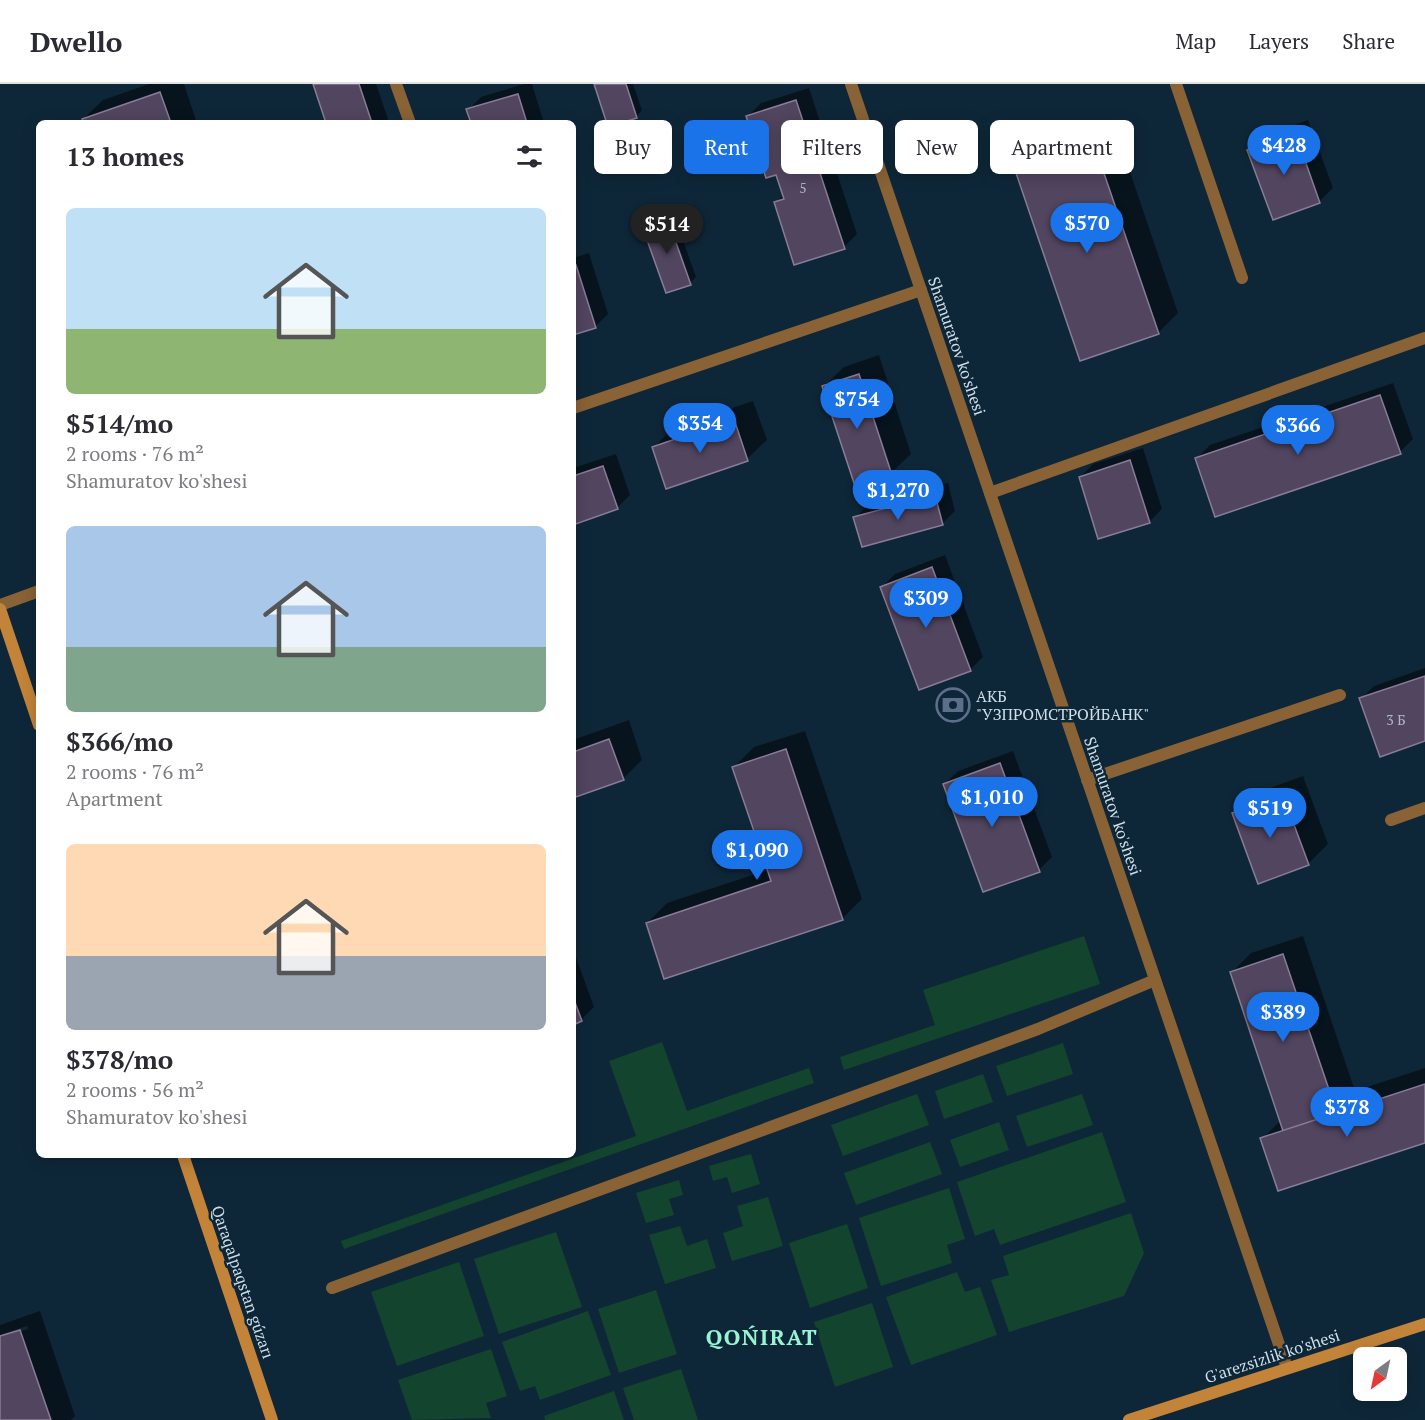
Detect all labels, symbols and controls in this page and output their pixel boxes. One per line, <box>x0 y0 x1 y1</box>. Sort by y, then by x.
text: Dwello <box>30 23 122 60</box>
text: Map <box>1175 27 1216 55</box>
text: Layers <box>1249 27 1309 55</box>
text: Share <box>1342 27 1395 55</box>
chip: Buy <box>594 120 672 174</box>
chip: Rent <box>684 120 769 174</box>
chip: Filters <box>781 120 883 174</box>
chip: New <box>895 120 978 174</box>
chip: Apartment <box>990 120 1134 174</box>
pin: $428 <box>1248 125 1320 176</box>
text: $428 <box>1261 131 1307 158</box>
text: 13 homes <box>66 139 184 173</box>
icon: filters <box>513 140 546 173</box>
house number: 5 <box>799 178 807 197</box>
pin: $570 <box>1051 203 1123 254</box>
pin: $514 <box>631 204 703 255</box>
text: $570 <box>1064 209 1110 236</box>
text: $514 <box>644 210 690 237</box>
icon: home <box>252 247 360 355</box>
street label: Shamuratov ko'shesi <box>923 274 991 418</box>
pin: $754 <box>821 379 893 430</box>
text: $754 <box>834 385 880 412</box>
pin: $354 <box>664 403 736 454</box>
pin: $366 <box>1262 405 1334 456</box>
text: $514/mo <box>66 406 173 440</box>
text: $354 <box>677 409 723 436</box>
text: $366 <box>1275 411 1321 438</box>
text: 2 rooms · 76 m² <box>66 440 204 467</box>
text: Shamuratov ko'shesi <box>66 467 248 494</box>
pin: $1,270 <box>849 470 947 521</box>
text: $1,270 <box>867 476 929 503</box>
icon: home <box>252 565 360 673</box>
pin: $309 <box>890 578 962 629</box>
text: $309 <box>903 584 949 611</box>
place label: АКБ "УЗПРОМСТРОЙБАНК" <box>976 685 1149 725</box>
bank icon: АКБ "УЗПРОМСТРОЙБАНК" <box>935 687 971 723</box>
house number: 3 Б <box>1386 710 1406 729</box>
text: $366/mo <box>66 724 173 758</box>
street label: Shamuratov ko'shesi <box>1079 734 1147 878</box>
text: 2 rooms · 76 m² <box>66 758 204 785</box>
pin: $1,010 <box>943 777 1041 828</box>
text: $1,010 <box>961 783 1023 810</box>
text: Apartment <box>66 785 163 812</box>
pin: $519 <box>1234 788 1306 839</box>
text: $519 <box>1247 794 1293 821</box>
pin: $1,090 <box>708 830 806 881</box>
text: $1,090 <box>726 836 788 863</box>
icon: home <box>252 883 360 991</box>
pin: $389 <box>1247 992 1319 1043</box>
text: $389 <box>1260 998 1306 1025</box>
text: $378/mo <box>66 1042 173 1076</box>
text: 2 rooms · 56 m² <box>66 1076 204 1103</box>
pin: $378 <box>1311 1087 1383 1138</box>
text: $378 <box>1324 1093 1370 1120</box>
text: Shamuratov ko'shesi <box>66 1103 248 1130</box>
street label: Qaraqalpaqstan gúzarı <box>206 1203 280 1362</box>
district label: QOŃIRAT <box>706 1322 818 1351</box>
street label: G'arezsizlik ko'shesi <box>1202 1324 1343 1388</box>
north arrow <box>1353 1347 1407 1401</box>
map controls <box>1353 1347 1407 1401</box>

